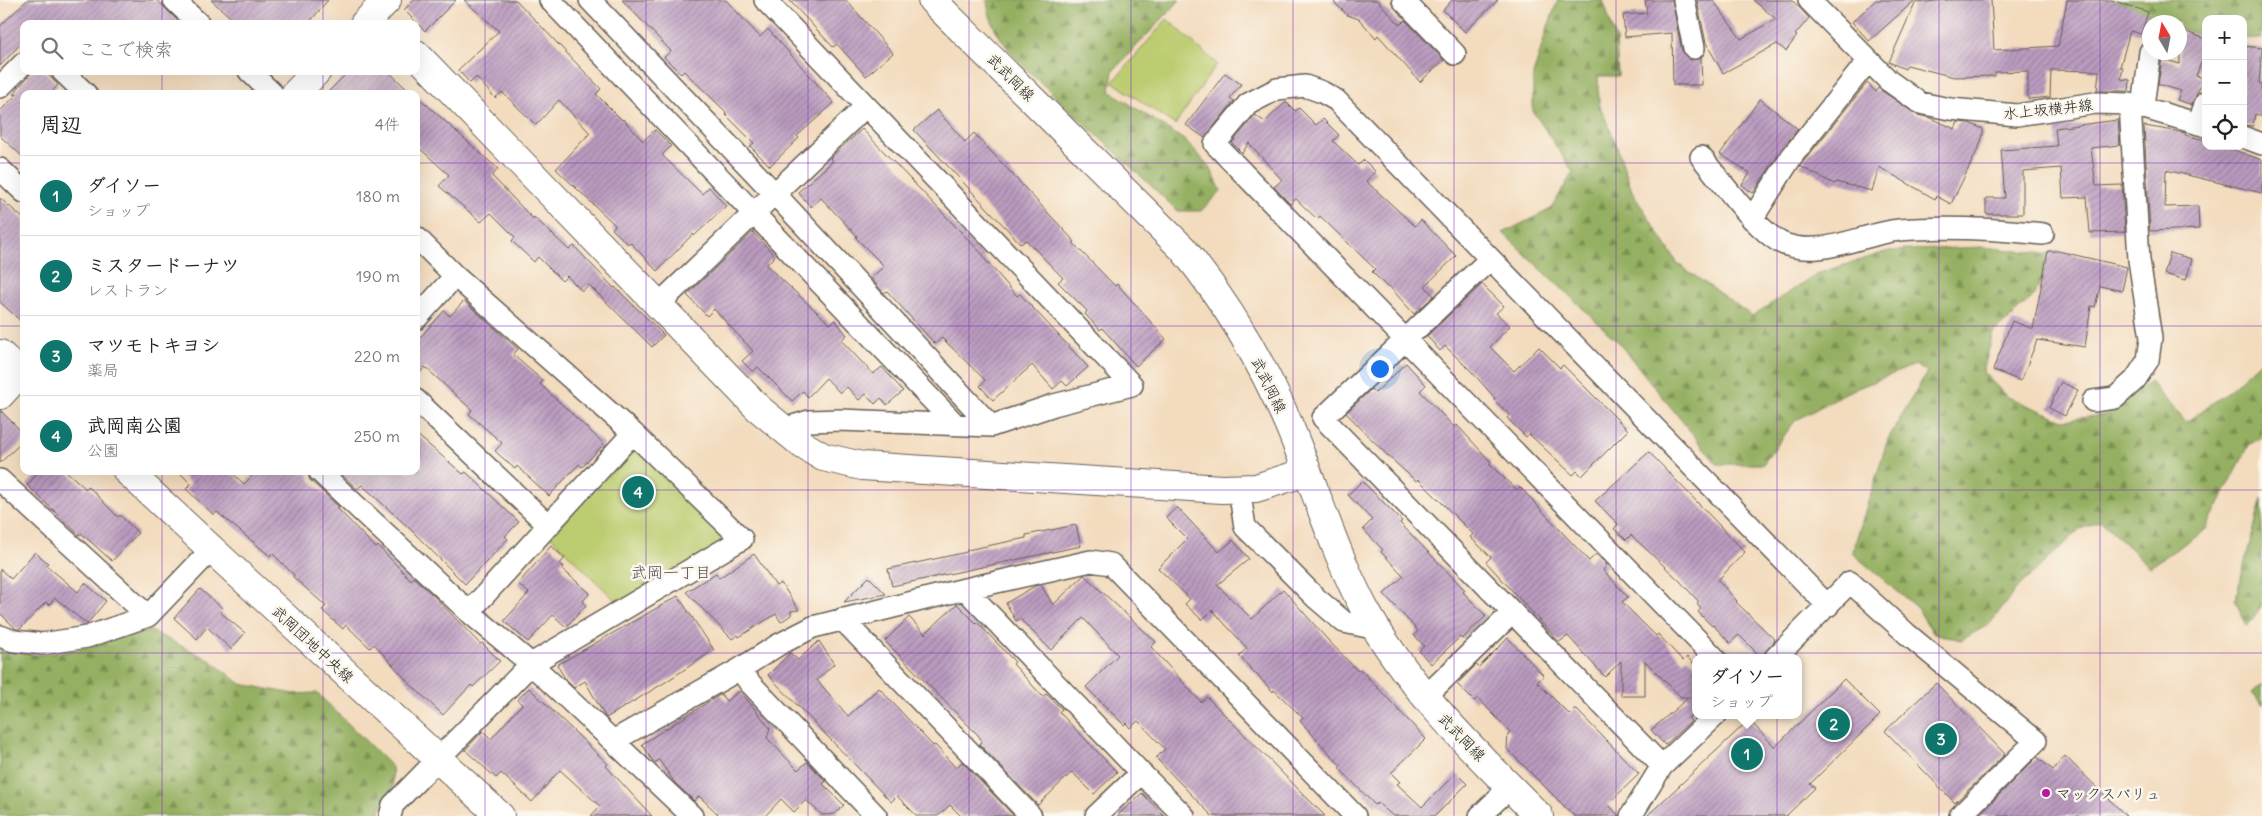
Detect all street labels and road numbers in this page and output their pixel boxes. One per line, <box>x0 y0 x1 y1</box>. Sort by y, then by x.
street label: 武武岡線 <box>983 49 1039 105</box>
street label: 水上坂横井線 <box>2002 95 2094 123</box>
street label: 武武岡線 <box>1247 354 1291 416</box>
street label: 武岡団地中央線 <box>268 601 358 687</box>
street label: 武武岡線 <box>1434 709 1490 765</box>

